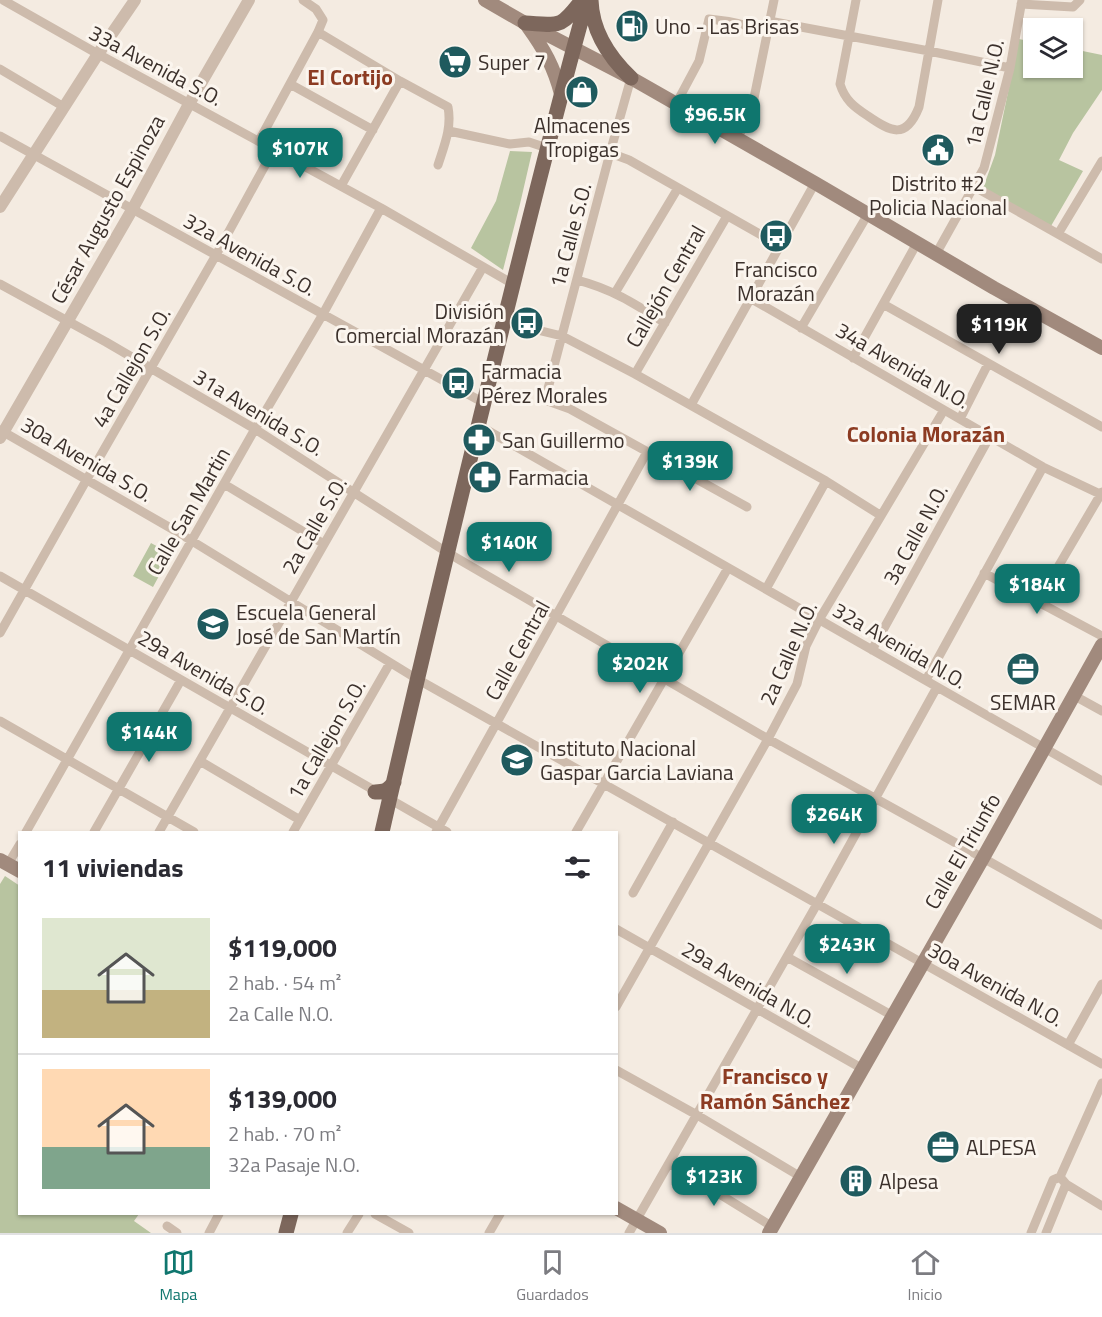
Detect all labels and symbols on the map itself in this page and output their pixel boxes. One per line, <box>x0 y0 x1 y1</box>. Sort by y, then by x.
fuel station icon: Uno - Las Brisas <box>614 8 650 44</box>
place label: Uno - Las Brisas <box>655 10 799 42</box>
street label: 33a Avenida S.O. <box>83 16 229 114</box>
street label: 1a Calle N.O. <box>956 36 1012 150</box>
supermarket icon: Super 7 <box>437 44 473 80</box>
place label: Super 7 <box>478 46 546 78</box>
district label: El Cortijo <box>307 60 393 94</box>
shop icon: Almacenes Tropigas <box>564 74 600 110</box>
pin: $96.5K <box>666 94 764 145</box>
street label: César Augusto Espinoza <box>42 108 173 309</box>
place label: Almacenes Tropigas <box>534 109 630 165</box>
pin: $107K <box>258 128 342 179</box>
public building icon: Distrito #2 Policia Nacional <box>920 132 956 168</box>
place label: Distrito #2 Policia Nacional <box>869 167 1007 223</box>
street label: 1a Calle S.O. <box>541 179 599 291</box>
street label: 32a Avenida S.O. <box>178 204 322 304</box>
bus stop icon: Francisco Morazán <box>758 218 794 254</box>
street label: Callejón Central <box>617 219 713 353</box>
place label: Francisco Morazán <box>734 253 818 309</box>
place label: División Comercial Morazán <box>335 295 504 351</box>
street label: 4a Callejon S.O. <box>83 301 179 433</box>
pin: $119K <box>957 304 1041 355</box>
bus stop icon: División Comercial Morazán <box>509 305 545 341</box>
street label: 34a Avenida N.O. <box>830 314 976 416</box>
place label: Farmacia Pérez Morales <box>481 355 607 411</box>
street label: 31a Avenida S.O. <box>188 360 330 464</box>
bus stop icon: Farmacia Pérez Morales <box>440 365 476 401</box>
street label: 30a Avenida S.O. <box>15 408 159 510</box>
district label: Colonia Morazán <box>847 417 1005 451</box>
pharmacy icon: San Guillermo <box>461 422 497 458</box>
place label: San Guillermo <box>502 424 625 456</box>
street label: Calle San Martin <box>138 441 238 581</box>
pin: $139K <box>648 441 732 492</box>
pharmacy icon: Farmacia <box>467 459 503 495</box>
place label: Farmacia <box>508 461 589 493</box>
street label: 2a Calle S.O. <box>273 470 355 580</box>
street label: 3a Calle N.O. <box>874 478 956 590</box>
pin: $140K <box>467 522 551 573</box>
pin: $184K <box>995 564 1079 615</box>
street label: Calle Central <box>476 594 558 706</box>
street label: 32a Avenida N.O. <box>827 594 973 696</box>
place label: Escuela General José de San Martín <box>236 596 401 652</box>
street label: 2a Calle N.O. <box>751 596 825 710</box>
school or university icon: Escuela General José de San Martín <box>195 606 231 642</box>
street label: 29a Avenida S.O. <box>132 621 276 723</box>
pin: $202K <box>598 643 682 694</box>
office icon: SEMAR <box>1005 651 1041 687</box>
street label: 1a Callejon S.O. <box>278 673 374 805</box>
place label: SEMAR <box>990 686 1056 718</box>
pin: $144K <box>107 712 191 763</box>
place label: Instituto Nacional Gaspar Garcia Laviana <box>540 732 734 788</box>
school or university icon: Instituto Nacional Gaspar Garcia Laviana <box>499 742 535 778</box>
street label: Calle El Triunfo <box>916 787 1008 915</box>
pin: $264K <box>792 794 876 845</box>
pin: $243K <box>805 924 889 975</box>
street label: 29a Avenida N.O. <box>676 933 822 1035</box>
street label: 30a Avenida N.O. <box>923 934 1069 1034</box>
district label: Francisco y Ramón Sánchez <box>700 1059 850 1118</box>
office icon: ALPESA <box>925 1129 961 1165</box>
place label: ALPESA <box>966 1131 1037 1163</box>
pin: $123K <box>672 1156 756 1207</box>
building icon: Alpesa <box>838 1163 874 1199</box>
place label: Alpesa <box>879 1165 939 1197</box>

